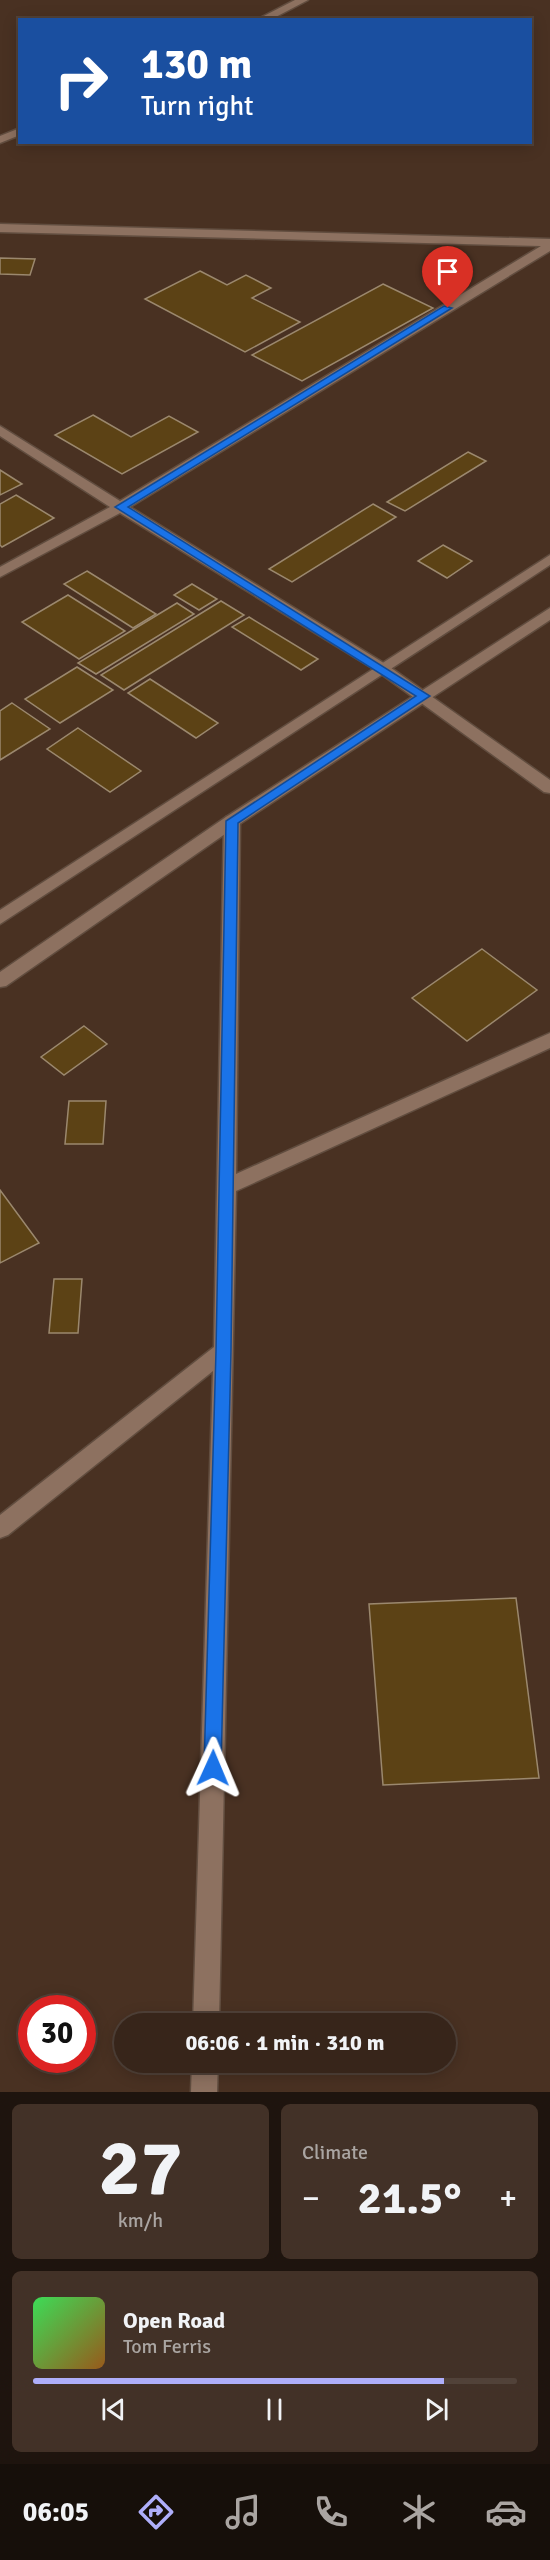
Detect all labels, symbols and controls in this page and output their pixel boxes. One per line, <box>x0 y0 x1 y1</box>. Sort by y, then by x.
text: 130 m <box>141 39 252 90</box>
icon: right <box>42 42 120 120</box>
text: Turn right <box>141 90 254 123</box>
pin <box>422 246 473 308</box>
icon: arrive <box>431 255 464 288</box>
position arrow <box>181 1736 245 1800</box>
speed limit sign: 30 <box>18 1995 96 2073</box>
text: 06:06 · 1 min · 310 m <box>185 2029 385 2056</box>
text: 27 <box>98 2121 183 2217</box>
text: Climate <box>302 2140 368 2165</box>
text: 21.5° <box>358 2171 461 2226</box>
text: − <box>302 2178 320 2219</box>
text: + <box>499 2178 517 2219</box>
text: km/h <box>118 2208 163 2233</box>
text: Open Road <box>123 2307 225 2334</box>
text: Tom Ferris <box>123 2334 211 2359</box>
icon: previous <box>97 2393 130 2426</box>
icon: pause <box>258 2393 291 2426</box>
icon: next <box>420 2393 453 2426</box>
icon: directions <box>135 2491 177 2533</box>
icon: music <box>222 2491 264 2533</box>
icon: phone <box>310 2491 352 2533</box>
icon: climate <box>398 2491 440 2533</box>
icon: car <box>485 2491 527 2533</box>
text: 06:05 <box>23 2496 89 2529</box>

